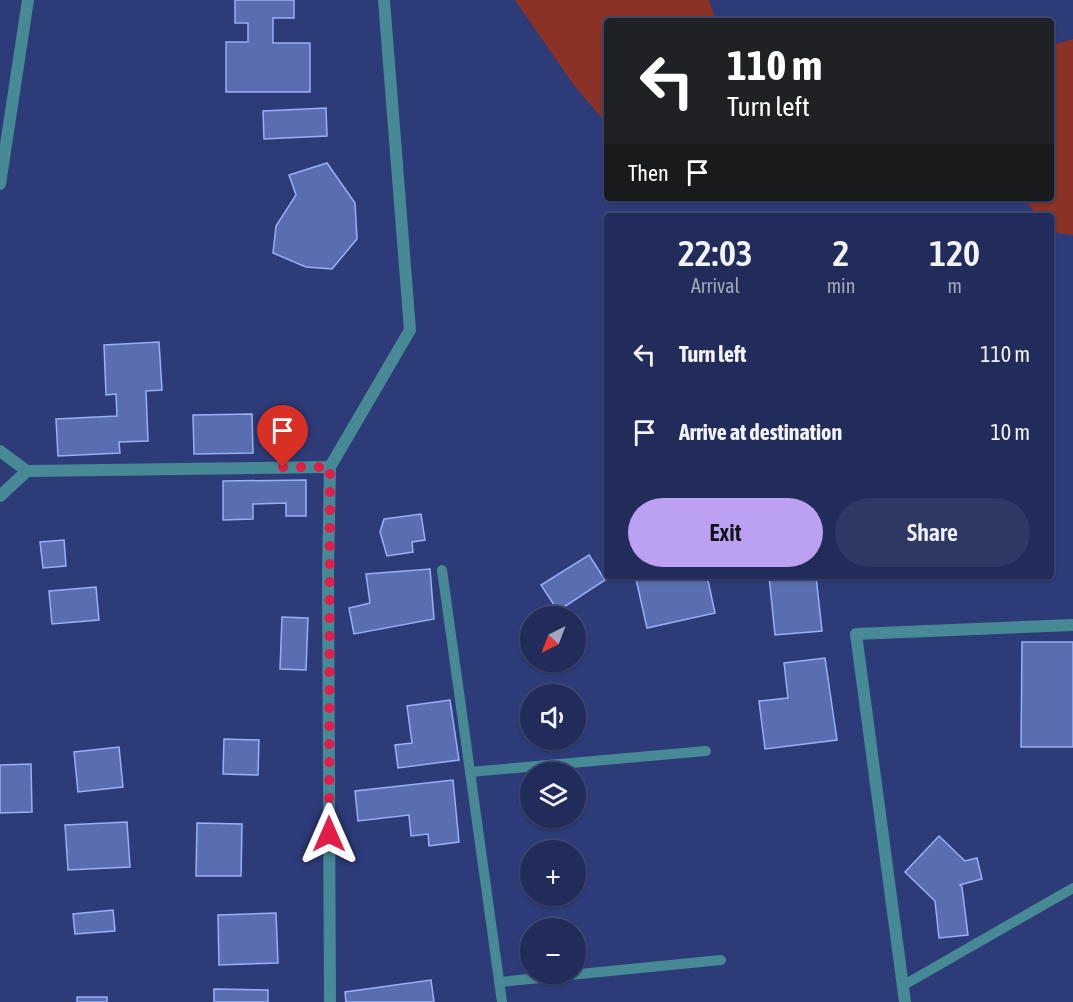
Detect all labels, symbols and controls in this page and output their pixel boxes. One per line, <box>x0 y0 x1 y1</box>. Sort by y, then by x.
text: 110 m <box>727 41 822 89</box>
icon: left <box>628 42 706 120</box>
text: Turn left <box>727 91 810 122</box>
icon: arrive <box>681 156 714 189</box>
text: Then <box>628 160 669 186</box>
text: 22:03 <box>678 232 753 274</box>
text: 2 <box>833 232 849 274</box>
text: 120 <box>929 232 980 274</box>
text: Arrival <box>691 274 740 297</box>
text: min <box>827 274 855 297</box>
text: m <box>947 274 962 297</box>
icon: left <box>628 338 661 371</box>
text: Turn left <box>679 341 746 367</box>
text: 110 m <box>980 341 1030 367</box>
pin <box>257 405 308 467</box>
icon: arrive <box>266 414 299 447</box>
icon: arrive <box>628 416 661 449</box>
text: Arrive at destination <box>679 419 842 445</box>
text: 10 m <box>990 419 1030 445</box>
button: Exit <box>628 498 823 567</box>
button: Share <box>835 498 1030 567</box>
north arrow <box>520 606 586 672</box>
map controls <box>520 606 586 984</box>
button: sound <box>520 684 586 750</box>
button: layers <box>520 762 586 828</box>
position arrow <box>297 802 361 866</box>
button: + <box>520 840 586 906</box>
button: − <box>520 918 586 984</box>

